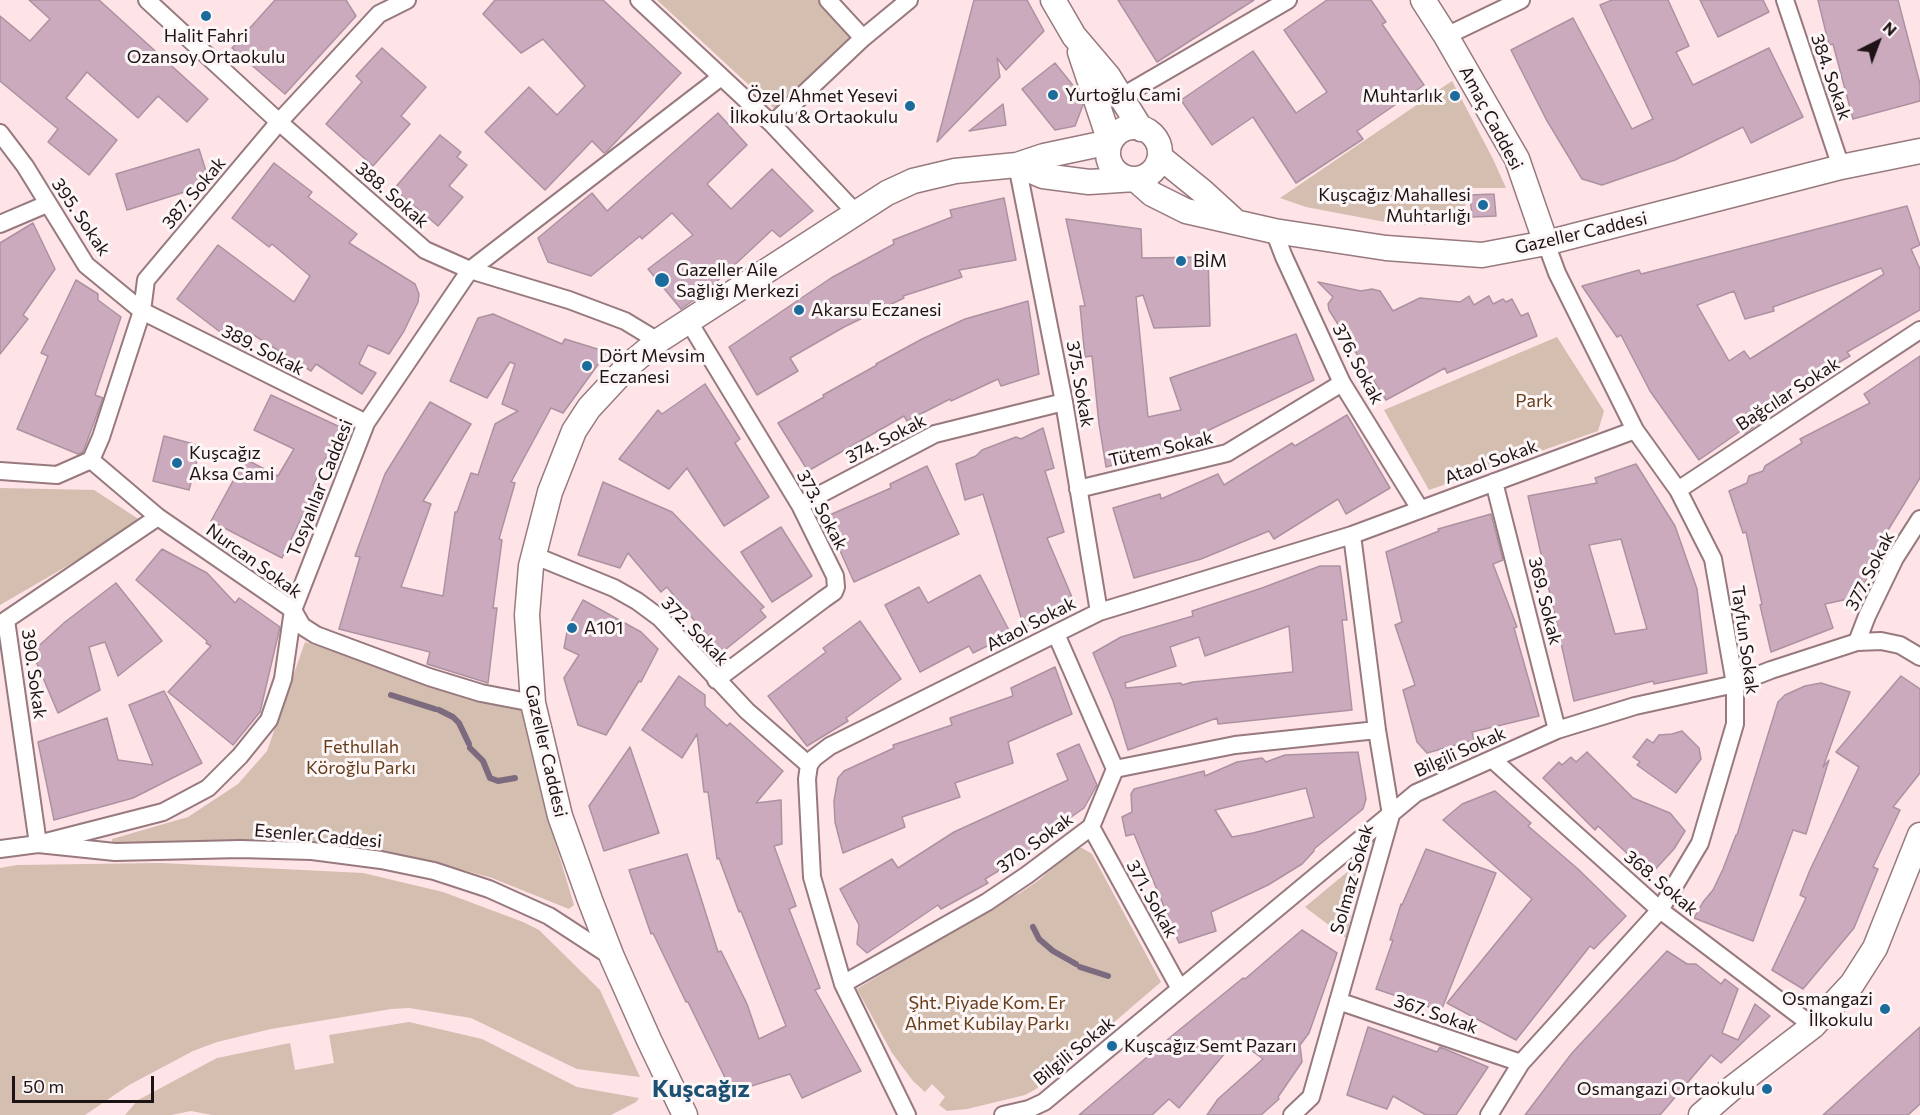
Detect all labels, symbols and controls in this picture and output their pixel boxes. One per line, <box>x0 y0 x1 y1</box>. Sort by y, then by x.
marker: Halit Fahri Ozansoy Ortaokulu <box>199 9 213 23</box>
north arrow <box>1848 12 1908 72</box>
text: N <box>1880 17 1901 39</box>
place label: Halit Fahri Ozansoy Ortaokulu <box>127 25 285 68</box>
street label: 384. Sokak <box>1806 31 1856 123</box>
street label: Amaç Caddesi <box>1455 62 1527 174</box>
place label: Yurtoğlu Cami <box>1065 84 1181 106</box>
place label: Özel Ahmet Yesevi İlkokulu & Ortaokulu <box>730 85 898 128</box>
place label: Muhtarlık <box>1363 85 1443 107</box>
marker: Yurtoğlu Cami <box>1046 88 1060 102</box>
marker: Muhtarlık <box>1448 89 1462 103</box>
marker: Özel Ahmet Yesevi İlkokulu & Ortaokulu <box>903 99 917 113</box>
street label: 387. Sokak <box>158 153 230 233</box>
street label: 388. Sokak <box>351 157 433 233</box>
street label: 395. Sokak <box>47 174 115 260</box>
place label: Kuşcağız Mahallesi Muhtarlığı <box>1318 184 1471 226</box>
marker: Kuşcağız Mahallesi Muhtarlığı <box>1476 198 1490 212</box>
street label: Gazeller Caddesi <box>1513 207 1649 259</box>
place label: BİM <box>1193 250 1227 272</box>
marker: BİM <box>1174 254 1188 268</box>
place label: Gazeller Aile Sağlığı Merkezi <box>676 259 799 302</box>
marker: Gazeller Aile Sağlığı Merkezi <box>653 271 671 289</box>
place label: Akarsu Eczanesi <box>811 299 942 321</box>
marker: Akarsu Eczanesi <box>792 303 806 317</box>
street label: 389. Sokak <box>218 320 308 380</box>
street label: 376. Sokak <box>1328 320 1388 408</box>
street label: 375. Sokak <box>1062 339 1098 429</box>
place label: Dört Mevsim Eczanesi <box>599 345 705 388</box>
street label: Bağcılar Sokak <box>1732 353 1844 435</box>
marker: Dört Mevsim Eczanesi <box>580 359 594 373</box>
park label: Park <box>1515 390 1553 412</box>
street label: 374. Sokak <box>842 410 930 468</box>
street label: Tosyalılar Caddesi <box>283 416 357 560</box>
street label: Tütem Sokak <box>1107 427 1215 471</box>
street label: Ataol Sokak <box>1441 435 1541 489</box>
place label: Kuşcağız Aksa Cami <box>189 442 274 484</box>
marker: Kuşcağız Aksa Cami <box>170 456 184 470</box>
street label: 373. Sokak <box>792 466 852 554</box>
street label: Nurcan Sokak <box>202 519 306 603</box>
street label: 377. Sokak <box>1841 528 1899 614</box>
street label: 369. Sokak <box>1524 555 1566 647</box>
street label: Tayfun Sokak <box>1727 584 1763 696</box>
street label: 372. Sokak <box>657 592 733 670</box>
street label: Ataol Sokak <box>983 592 1079 656</box>
place label: A101 <box>584 617 624 639</box>
marker: A101 <box>565 621 579 635</box>
street label: 390. Sokak <box>17 628 51 720</box>
street label: Gazeller Caddesi <box>520 683 572 819</box>
street label: Bilgili Sokak <box>1411 722 1509 782</box>
park label: Fethullah Köroğlu Parkı <box>306 736 416 778</box>
street label: 370. Sokak <box>993 808 1077 878</box>
street label: Esenler Caddesi <box>253 820 383 852</box>
street label: Solmaz Sokak <box>1326 821 1378 937</box>
street label: 368. Sokak <box>1620 846 1702 920</box>
street label: 371. Sokak <box>1122 856 1182 942</box>
place label: Osmangazi İlkokulu <box>1782 988 1873 1030</box>
street label: 367. Sokak <box>1391 990 1481 1038</box>
park label: Şht. Piyade Kom. Er Ahmet Kubilay Parkı <box>905 992 1069 1034</box>
marker: Osmangazi İlkokulu <box>1878 1002 1892 1016</box>
street label: Bilgili Sokak <box>1029 1012 1119 1090</box>
place label: Kuşcağız Semt Pazarı <box>1124 1035 1297 1057</box>
marker: Kuşcağız Semt Pazarı <box>1105 1039 1119 1053</box>
scale bar <box>15 1064 158 1102</box>
text: 50 m <box>23 1075 64 1097</box>
district label: Kuşcağız <box>652 1075 750 1103</box>
place label: Osmangazi Ortaokulu <box>1577 1078 1755 1100</box>
marker: Osmangazi Ortaokulu <box>1760 1082 1774 1096</box>

